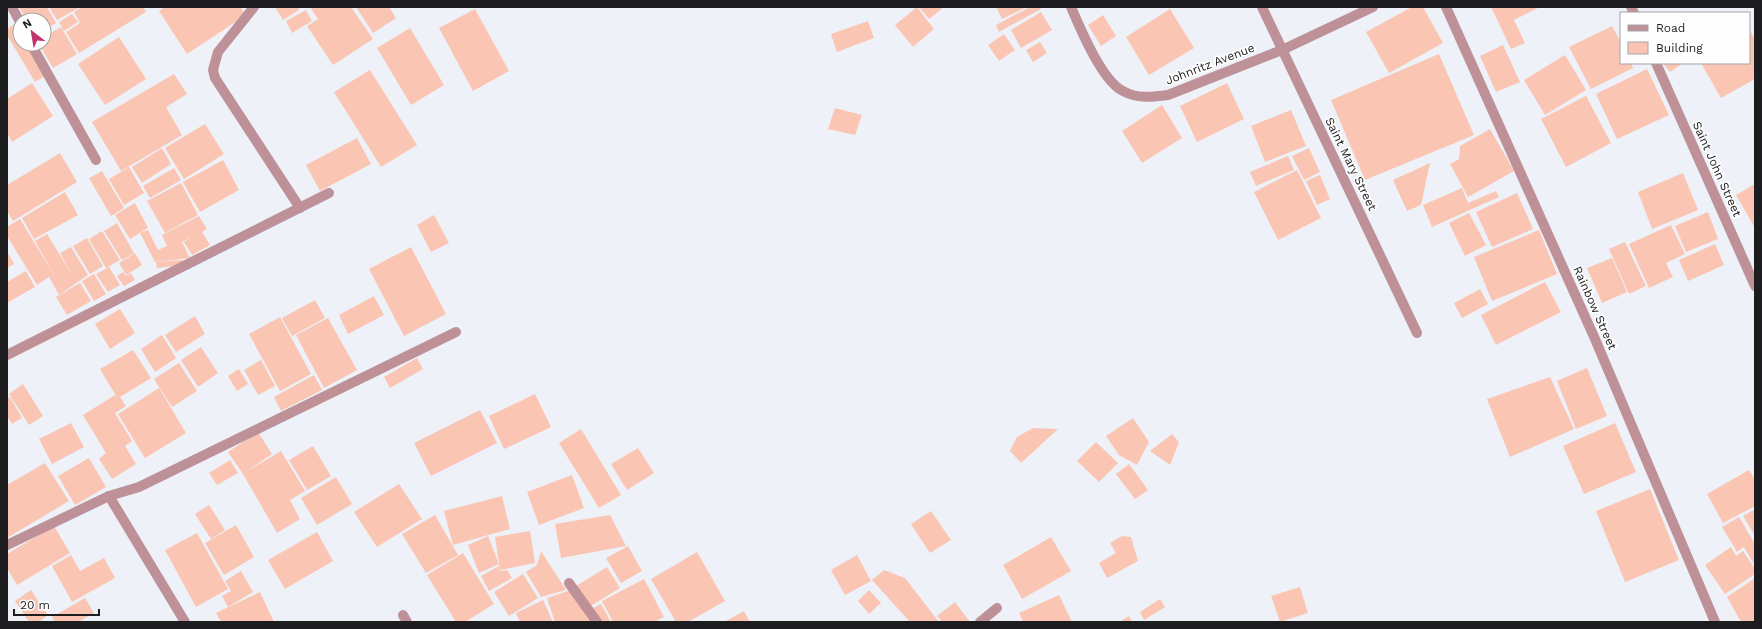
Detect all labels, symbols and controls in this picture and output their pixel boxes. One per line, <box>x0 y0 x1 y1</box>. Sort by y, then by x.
north arrow <box>12 12 52 52</box>
legend <box>1620 12 1750 64</box>
text: N <box>20 16 34 32</box>
text: Road <box>1656 21 1685 35</box>
street label: Johnritz Avenue <box>1163 41 1257 87</box>
text: Building <box>1656 41 1703 55</box>
street label: Saint Mary Street <box>1322 115 1380 213</box>
street label: Saint John Street <box>1690 119 1744 219</box>
street label: Rainbow Street <box>1570 264 1620 352</box>
scale bar <box>14 591 99 617</box>
text: 20 m <box>20 598 50 612</box>

